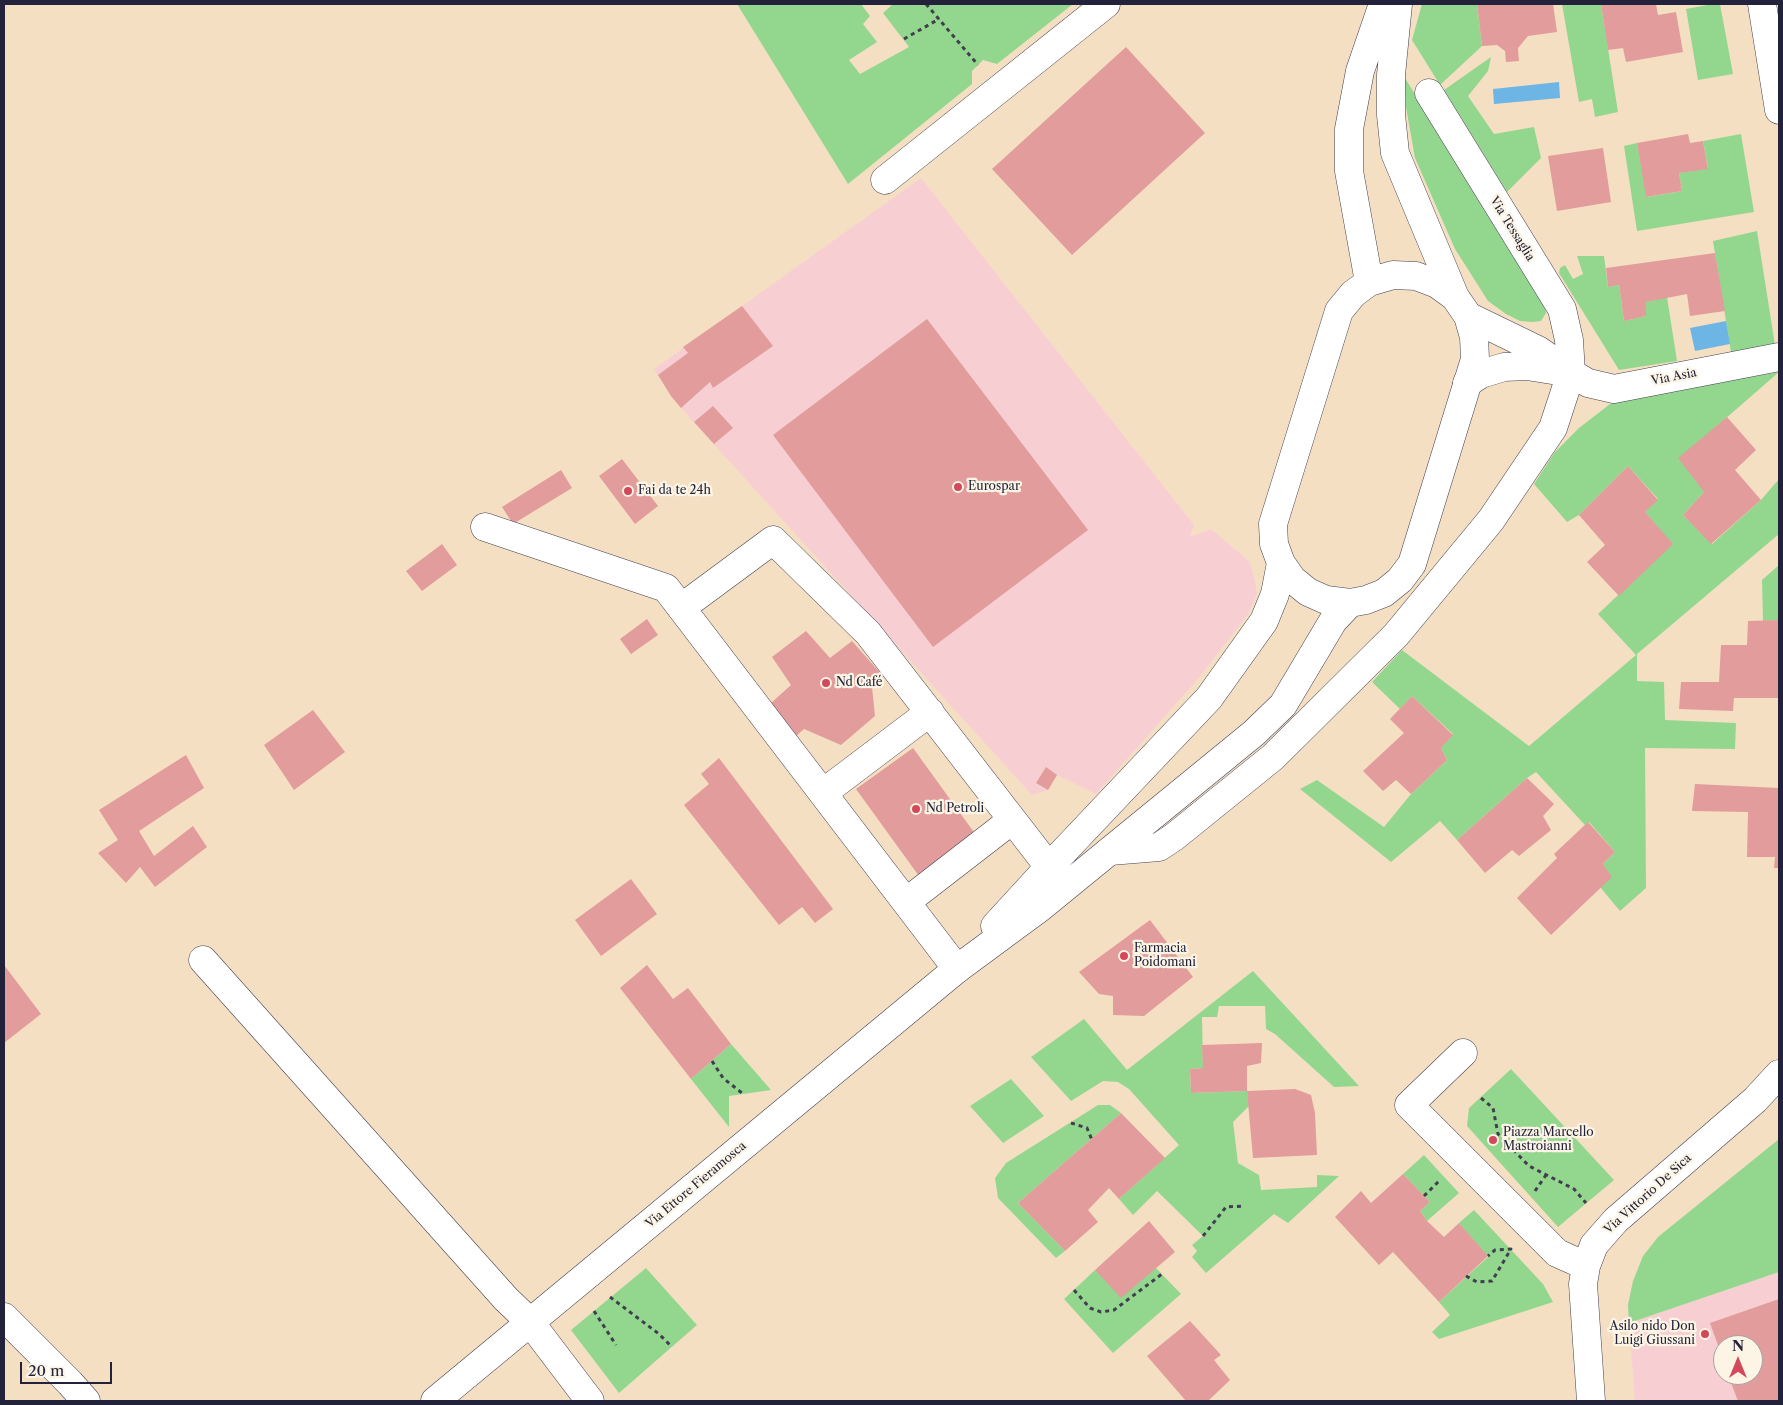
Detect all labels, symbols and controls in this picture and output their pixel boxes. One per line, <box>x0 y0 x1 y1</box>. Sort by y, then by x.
street label: Via Tessaglia <box>1487 194 1537 264</box>
street label: Via Asia <box>1650 366 1698 388</box>
place label: Eurospar <box>968 480 1020 494</box>
marker: Eurospar <box>952 481 964 493</box>
place label: Fai da te 24h <box>638 484 711 498</box>
marker: Fai da te 24h <box>622 485 634 497</box>
place label: Nd Café <box>836 676 883 690</box>
marker: Nd Café <box>820 677 832 689</box>
place label: Nd Petroli <box>926 802 984 816</box>
marker: Nd Petroli <box>910 803 922 815</box>
place label: Farmacia Poidomani <box>1134 942 1196 970</box>
marker: Farmacia Poidomani <box>1118 950 1130 962</box>
place label: Piazza Marcello Mastroianni <box>1503 1126 1594 1154</box>
marker: Piazza Marcello Mastroianni <box>1487 1134 1499 1146</box>
street label: Via Ettore Fieramosca <box>643 1139 749 1231</box>
street label: Via Vittorio De Sica <box>1601 1151 1695 1237</box>
place label: Asilo nido Don Luigi Giussani <box>1609 1320 1695 1348</box>
marker: Asilo nido Don Luigi Giussani <box>1699 1328 1711 1340</box>
north arrow <box>1713 1335 1763 1385</box>
text: N <box>1732 1337 1744 1355</box>
scale bar <box>22 1352 115 1384</box>
text: 20 m <box>28 1361 64 1380</box>

